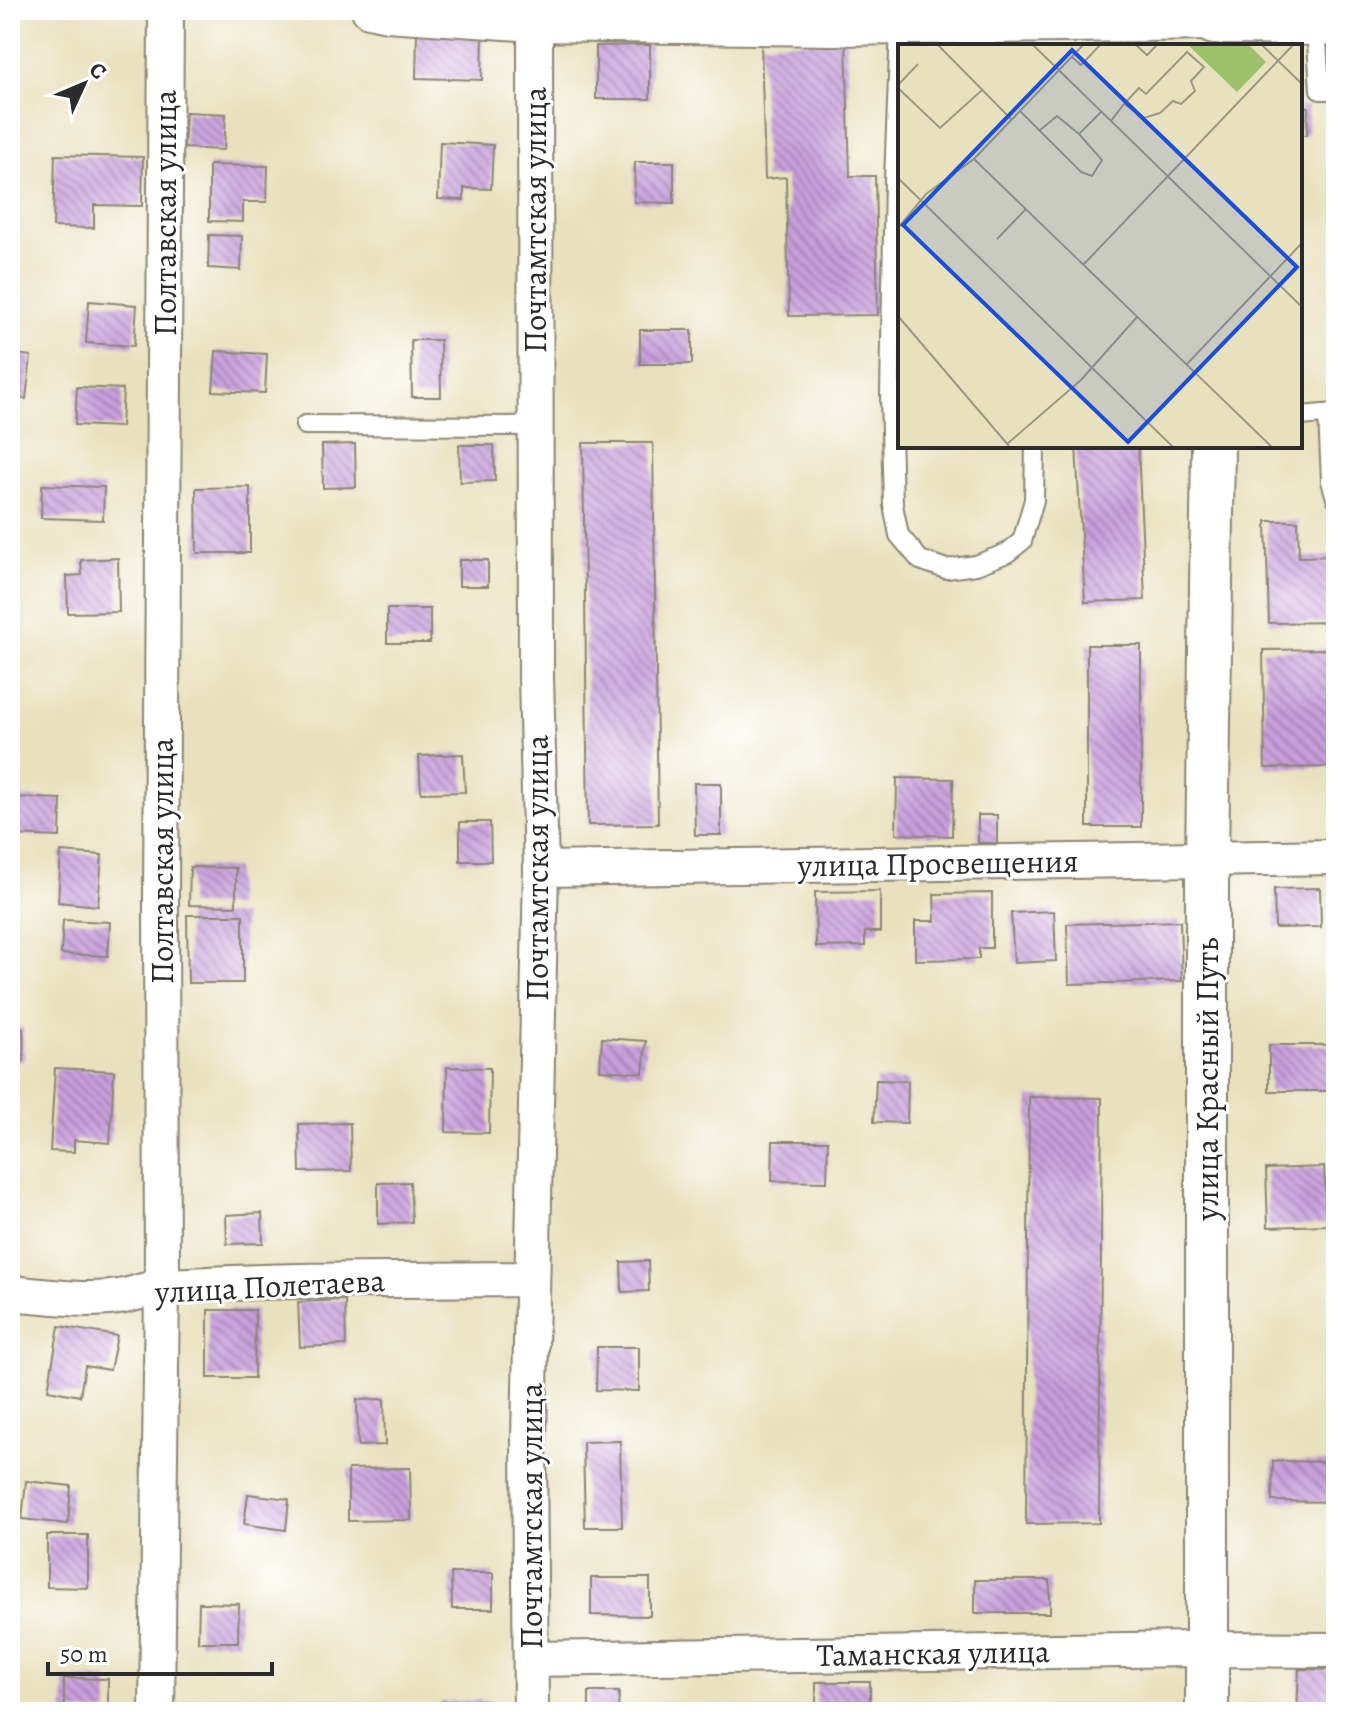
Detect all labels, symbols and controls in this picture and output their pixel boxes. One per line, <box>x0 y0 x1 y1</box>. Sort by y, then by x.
north arrow <box>44 44 124 124</box>
inset map <box>898 44 1302 448</box>
text: С <box>82 56 113 86</box>
street label: Почтамтская улица <box>513 87 557 353</box>
street label: Полтавская улица <box>143 90 187 336</box>
street label: Почтамтская улица <box>515 735 559 1001</box>
street label: Полтавская улица <box>140 738 184 984</box>
street label: улица Просвещения <box>796 839 1079 887</box>
street label: улица Красный Путь <box>1185 938 1229 1221</box>
street label: улица Полетаева <box>153 1258 386 1314</box>
street label: Почтамтская улица <box>509 1383 553 1649</box>
scale bar <box>48 1626 272 1676</box>
street label: Таманская улица <box>816 1629 1050 1677</box>
text: 50 m <box>60 1638 108 1670</box>

